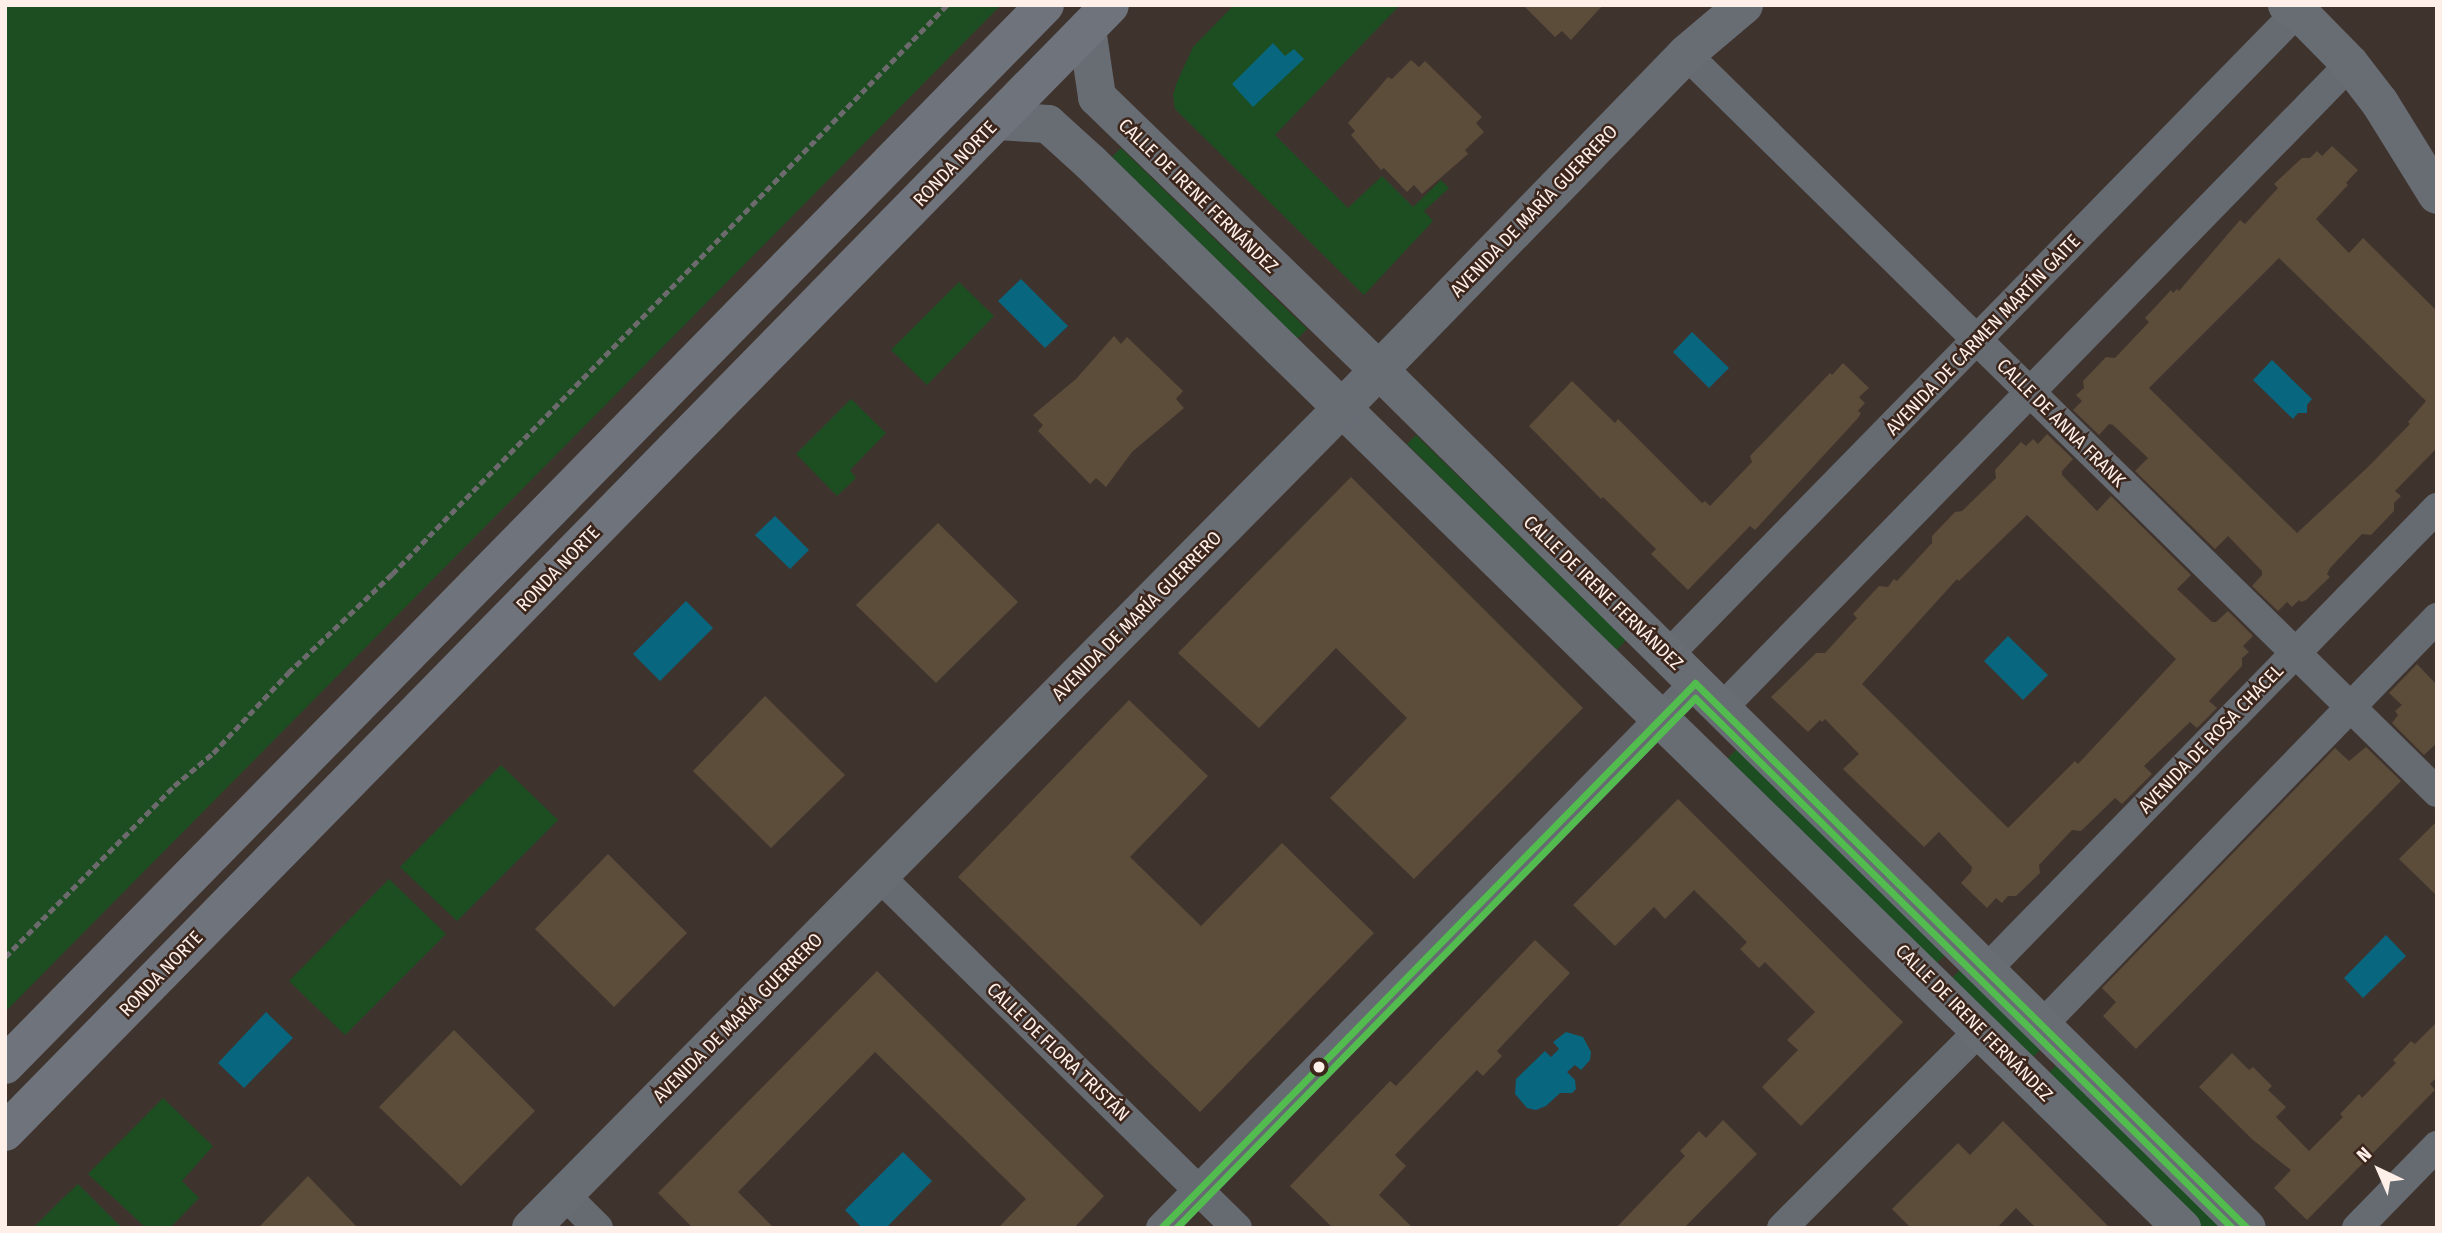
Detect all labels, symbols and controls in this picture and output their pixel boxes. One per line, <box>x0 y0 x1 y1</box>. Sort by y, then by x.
street label: CALLE DE IRENE FERNÁNDEZ <box>1114 114 1282 278</box>
street label: RONDA NORTE <box>909 116 1001 212</box>
street label: AVENIDA DE MARÍA GUERRERO <box>1446 120 1622 302</box>
street label: AVENIDA DE CARMEN MARTÍN GAITE <box>1881 230 2085 440</box>
street label: CALLE DE ANNA FRANK <box>1992 354 2130 492</box>
street label: CALLE DE IRENE FERNÁNDEZ <box>1519 511 1687 675</box>
street label: RONDA NORTE <box>512 521 604 617</box>
street label: AVENIDA DE MARÍA GUERRERO <box>1047 526 1227 706</box>
street label: AVENIDA DE ROSA CHACEL <box>2134 660 2288 818</box>
street label: RONDA NORTE <box>115 926 207 1022</box>
street label: AVENIDA DE MARÍA GUERRERO <box>648 928 828 1108</box>
street label: CALLE DE IRENE FERNÁNDEZ <box>1891 940 2057 1106</box>
street label: CALLE DE FLORA TRISTÁN <box>982 978 1134 1126</box>
unlabelled marker <box>1312 1060 1326 1074</box>
north arrow <box>2344 1135 2414 1205</box>
text: N <box>2352 1142 2376 1167</box>

